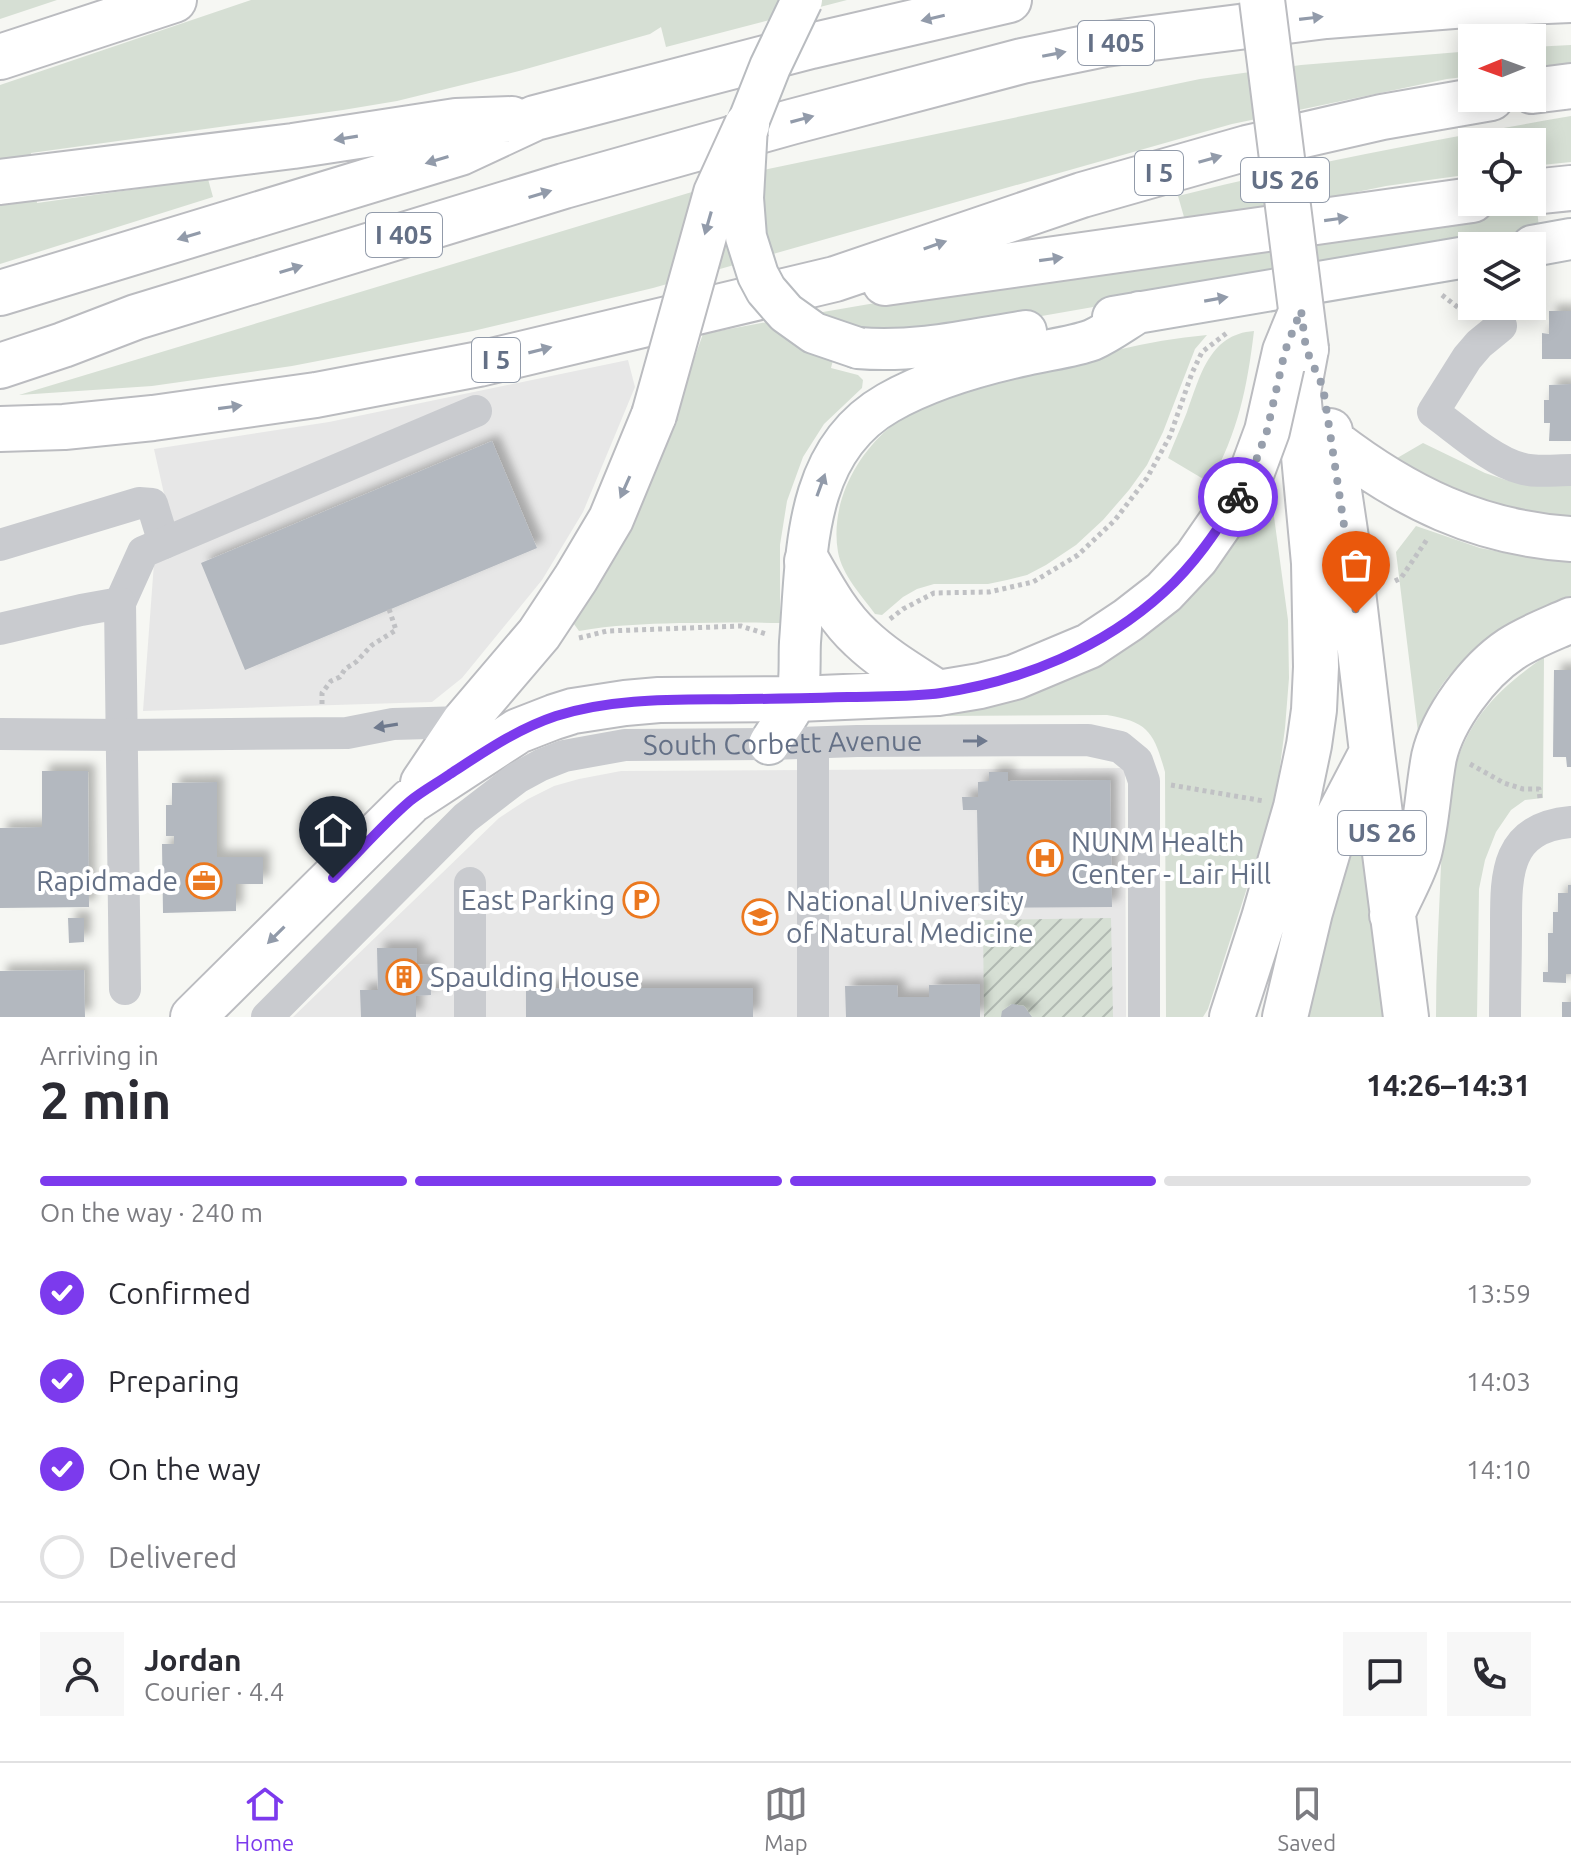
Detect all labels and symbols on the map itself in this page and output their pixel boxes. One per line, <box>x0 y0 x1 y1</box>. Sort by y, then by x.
one-way arrow <box>1299 11 1324 24</box>
one-way arrow <box>920 12 945 25</box>
road number: I 405 <box>1078 21 1154 65</box>
north arrow <box>1458 24 1546 112</box>
one-way arrow <box>1042 48 1067 60</box>
one-way arrow <box>790 112 815 124</box>
one-way arrow <box>333 132 358 145</box>
road number: I 5 <box>1135 151 1183 195</box>
one-way arrow <box>1198 152 1222 165</box>
one-way arrow <box>425 154 449 167</box>
road number: US 26 <box>1241 158 1329 202</box>
one-way arrow <box>528 187 552 199</box>
one-way arrow <box>701 211 713 236</box>
one-way arrow <box>1324 212 1349 225</box>
road number: I 405 <box>366 213 442 257</box>
one-way arrow <box>176 230 200 243</box>
one-way arrow <box>923 238 947 250</box>
one-way arrow <box>1039 252 1064 265</box>
one-way arrow <box>279 263 303 275</box>
one-way arrow <box>1204 293 1229 305</box>
road number: I 5 <box>472 338 520 382</box>
one-way arrow <box>528 343 553 355</box>
one-way arrow <box>218 400 243 413</box>
courier <box>1198 457 1278 537</box>
one-way arrow <box>815 473 828 497</box>
one-way arrow <box>619 476 632 499</box>
pin <box>1322 531 1390 613</box>
one-way arrow <box>373 720 398 733</box>
street label: South Corbett Avenue <box>643 725 922 760</box>
one-way arrow <box>963 735 988 747</box>
pin <box>299 796 367 878</box>
road number: US 26 <box>1338 811 1426 855</box>
place label: NUNM Health Center - Lair Hill <box>1071 826 1271 889</box>
hospital icon: NUNM Health Center - Lair Hill <box>1026 839 1064 877</box>
office icon: Rapidmade <box>185 862 223 900</box>
place label: Rapidmade <box>36 865 178 896</box>
parking icon: East Parking <box>622 881 660 919</box>
place label: East Parking <box>461 884 615 915</box>
place label: National University of Natural Medicine <box>786 885 1034 948</box>
school or university icon: National University of Natural Medicine <box>741 898 779 936</box>
one-way arrow <box>267 925 286 943</box>
building icon: Spaulding House <box>385 958 423 996</box>
place label: Spaulding House <box>430 961 640 992</box>

